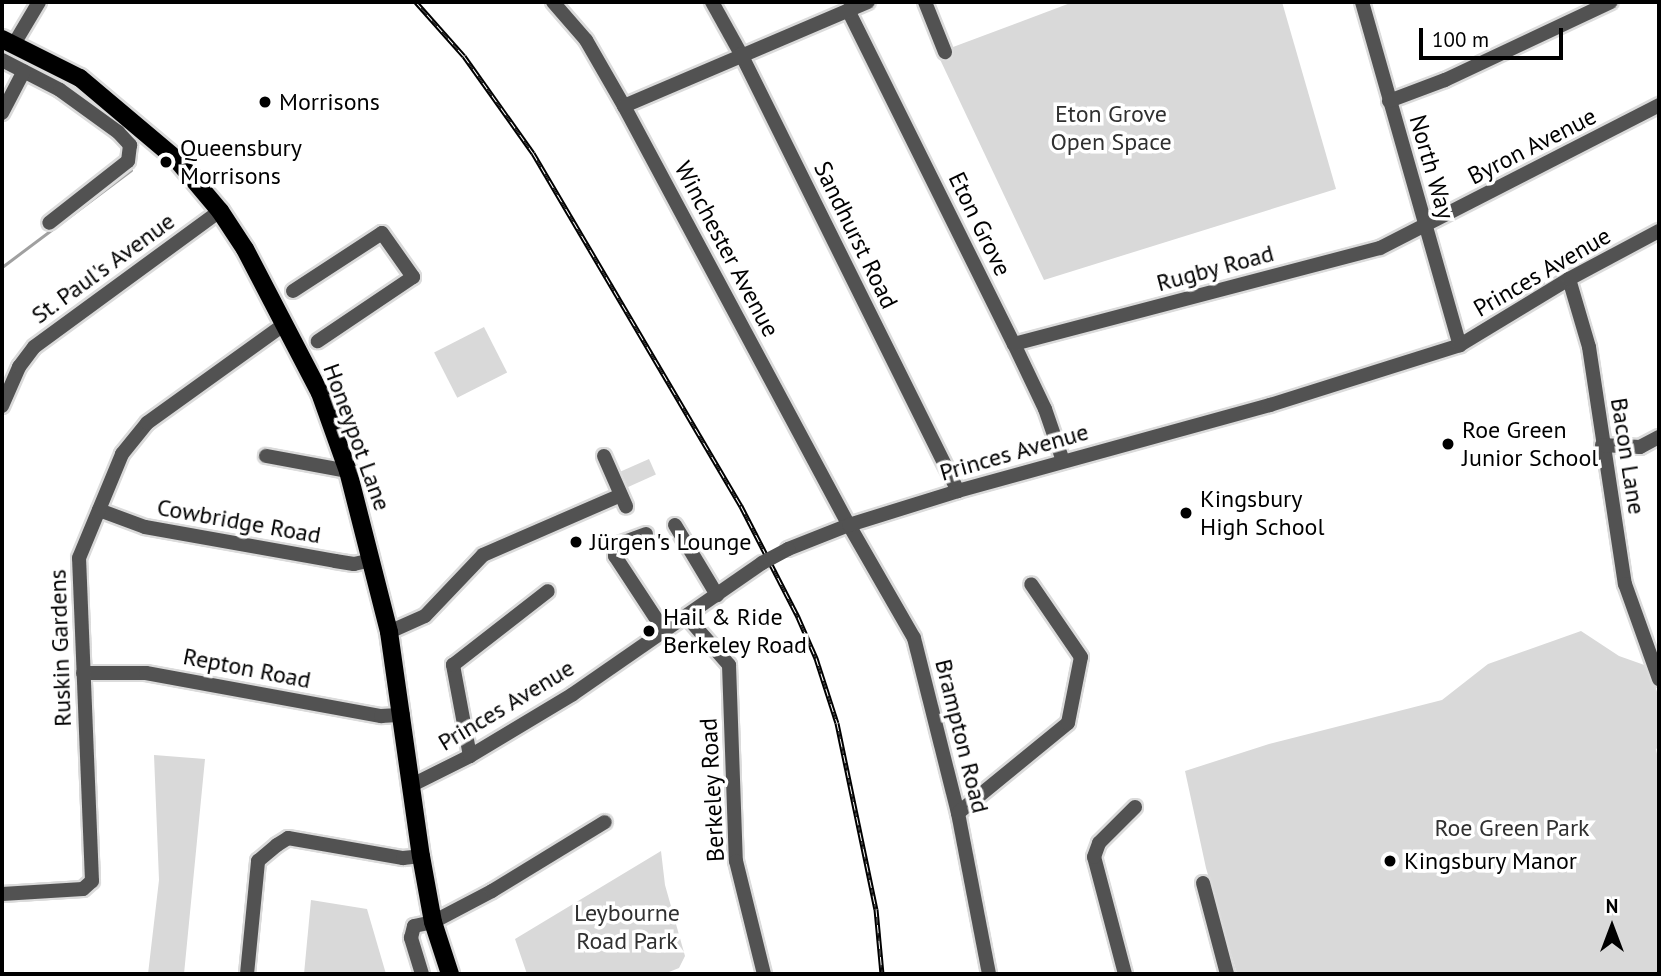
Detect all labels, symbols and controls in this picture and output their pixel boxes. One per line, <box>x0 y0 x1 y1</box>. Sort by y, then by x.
scale bar <box>1423 14 1566 58</box>
text: 100 m <box>1432 26 1489 53</box>
place label: Morrisons <box>279 88 380 116</box>
marker: Morrisons <box>257 94 273 110</box>
park label: Eton Grove Open Space <box>1050 100 1172 156</box>
street label: Byron Avenue <box>1463 101 1601 191</box>
street label: North Way <box>1403 111 1461 223</box>
place label: Queensbury Morrisons <box>180 134 302 190</box>
marker: Queensbury Morrisons <box>158 154 174 170</box>
street label: Winchester Avenue <box>668 156 786 342</box>
street label: Sandhurst Road <box>808 157 904 313</box>
street label: Eton Grove <box>942 167 1018 281</box>
street label: St. Paul's Avenue <box>25 206 181 330</box>
street label: Princes Avenue <box>1468 221 1616 323</box>
street label: Rugby Road <box>1153 238 1277 298</box>
street label: Honeypot Lane <box>317 359 397 515</box>
street label: Bacon Lane <box>1605 396 1651 516</box>
place label: Roe Green Junior School <box>1462 416 1598 472</box>
street label: Princes Avenue <box>936 417 1092 487</box>
marker: Roe Green Junior School <box>1440 436 1456 452</box>
place label: Kingsbury High School <box>1200 485 1324 541</box>
street label: Cowbridge Road <box>155 492 323 550</box>
marker: Kingsbury High School <box>1178 505 1194 521</box>
place label: Jürgen's Lounge <box>590 528 752 556</box>
marker: Jürgen's Lounge <box>568 534 584 550</box>
street label: Ruskin Gardens <box>43 569 77 727</box>
place label: Hail & Ride Berkeley Road <box>663 603 808 659</box>
marker: Hail & Ride Berkeley Road <box>641 623 657 639</box>
street label: Repton Road <box>181 642 313 694</box>
street label: Princes Avenue <box>432 653 580 757</box>
street label: Brampton Road <box>929 656 995 816</box>
street label: Berkeley Road <box>694 717 730 863</box>
park label: Roe Green Park <box>1434 814 1590 842</box>
place label: Kingsbury Manor <box>1404 847 1578 875</box>
marker: Kingsbury Manor <box>1382 853 1398 869</box>
north arrow <box>1577 892 1647 962</box>
text: N <box>1606 894 1618 918</box>
park label: Leybourne Road Park <box>574 899 680 955</box>

